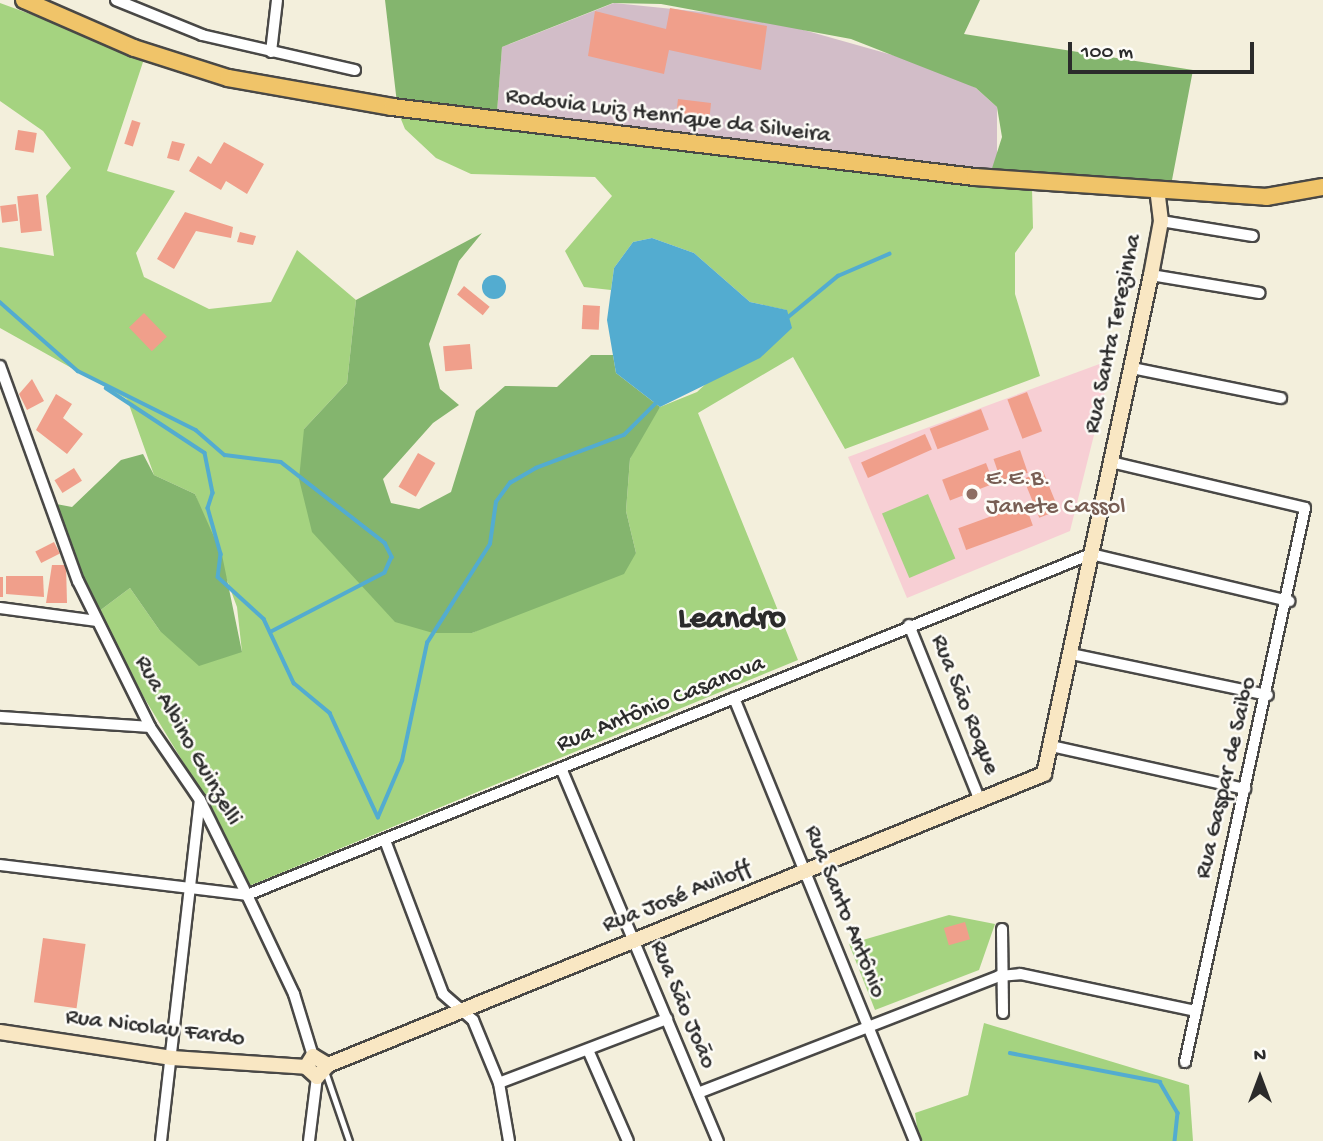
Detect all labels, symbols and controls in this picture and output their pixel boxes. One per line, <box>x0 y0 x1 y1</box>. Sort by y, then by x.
scale bar <box>1071 28 1256 72</box>
text: 100 m <box>1081 41 1133 66</box>
street label: Rodovia Luiz Henrique da Silveira <box>504 83 832 151</box>
street label: Rua Santa Terezinha <box>1079 232 1149 436</box>
place label: E.E.B. Janete Cassol <box>986 466 1125 522</box>
marker: E.E.B. Janete Cassol <box>964 486 980 502</box>
district label: Leandro <box>678 601 786 639</box>
street label: Rua São Roque <box>923 631 1005 779</box>
street label: Rua Antônio Casanova <box>553 650 769 760</box>
street label: Rua Albino Guinzelli <box>127 651 247 831</box>
street label: Rua Gaspar de Saibo <box>1190 674 1264 882</box>
street label: Rua Santo Antônio <box>796 822 892 1002</box>
street label: Rua José Aviloff <box>599 855 755 941</box>
street label: Rua São João <box>642 937 722 1073</box>
street label: Rua Nicolau Fardo <box>64 1004 246 1054</box>
north arrow <box>1225 1043 1295 1113</box>
text: N <box>1254 1045 1266 1068</box>

